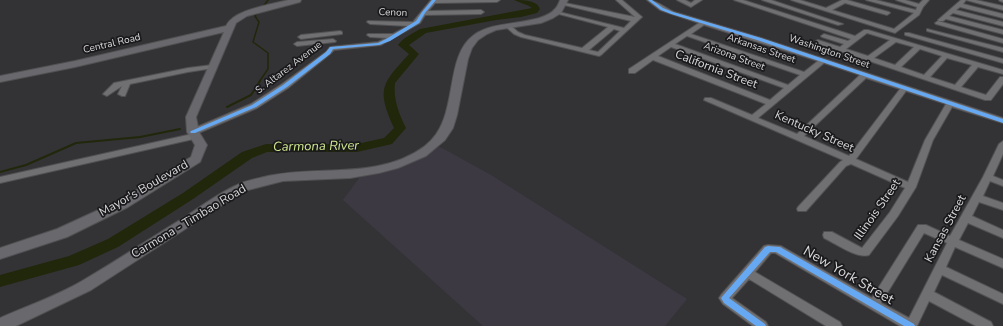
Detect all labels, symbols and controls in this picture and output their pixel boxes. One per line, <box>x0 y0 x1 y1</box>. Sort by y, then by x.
street label: Cenon <box>378 7 408 19</box>
street label: Central Road <box>82 32 142 56</box>
street label: Arkansas Street <box>725 32 797 66</box>
street label: Washington Street <box>787 33 871 71</box>
street label: S. Altarez Avenue <box>253 39 325 97</box>
street label: Arizona Street <box>702 40 766 74</box>
street label: California Street <box>673 48 759 92</box>
street label: Kentucky Street <box>772 108 856 156</box>
water label: Carmona River <box>273 138 359 156</box>
street label: Mayor's Boulevard <box>97 158 191 220</box>
street label: Illinois Street <box>852 177 904 243</box>
street label: Carmona - Timbao Road <box>129 182 249 262</box>
street label: Kansas Street <box>922 193 970 265</box>
street label: New York Street <box>800 243 896 309</box>

